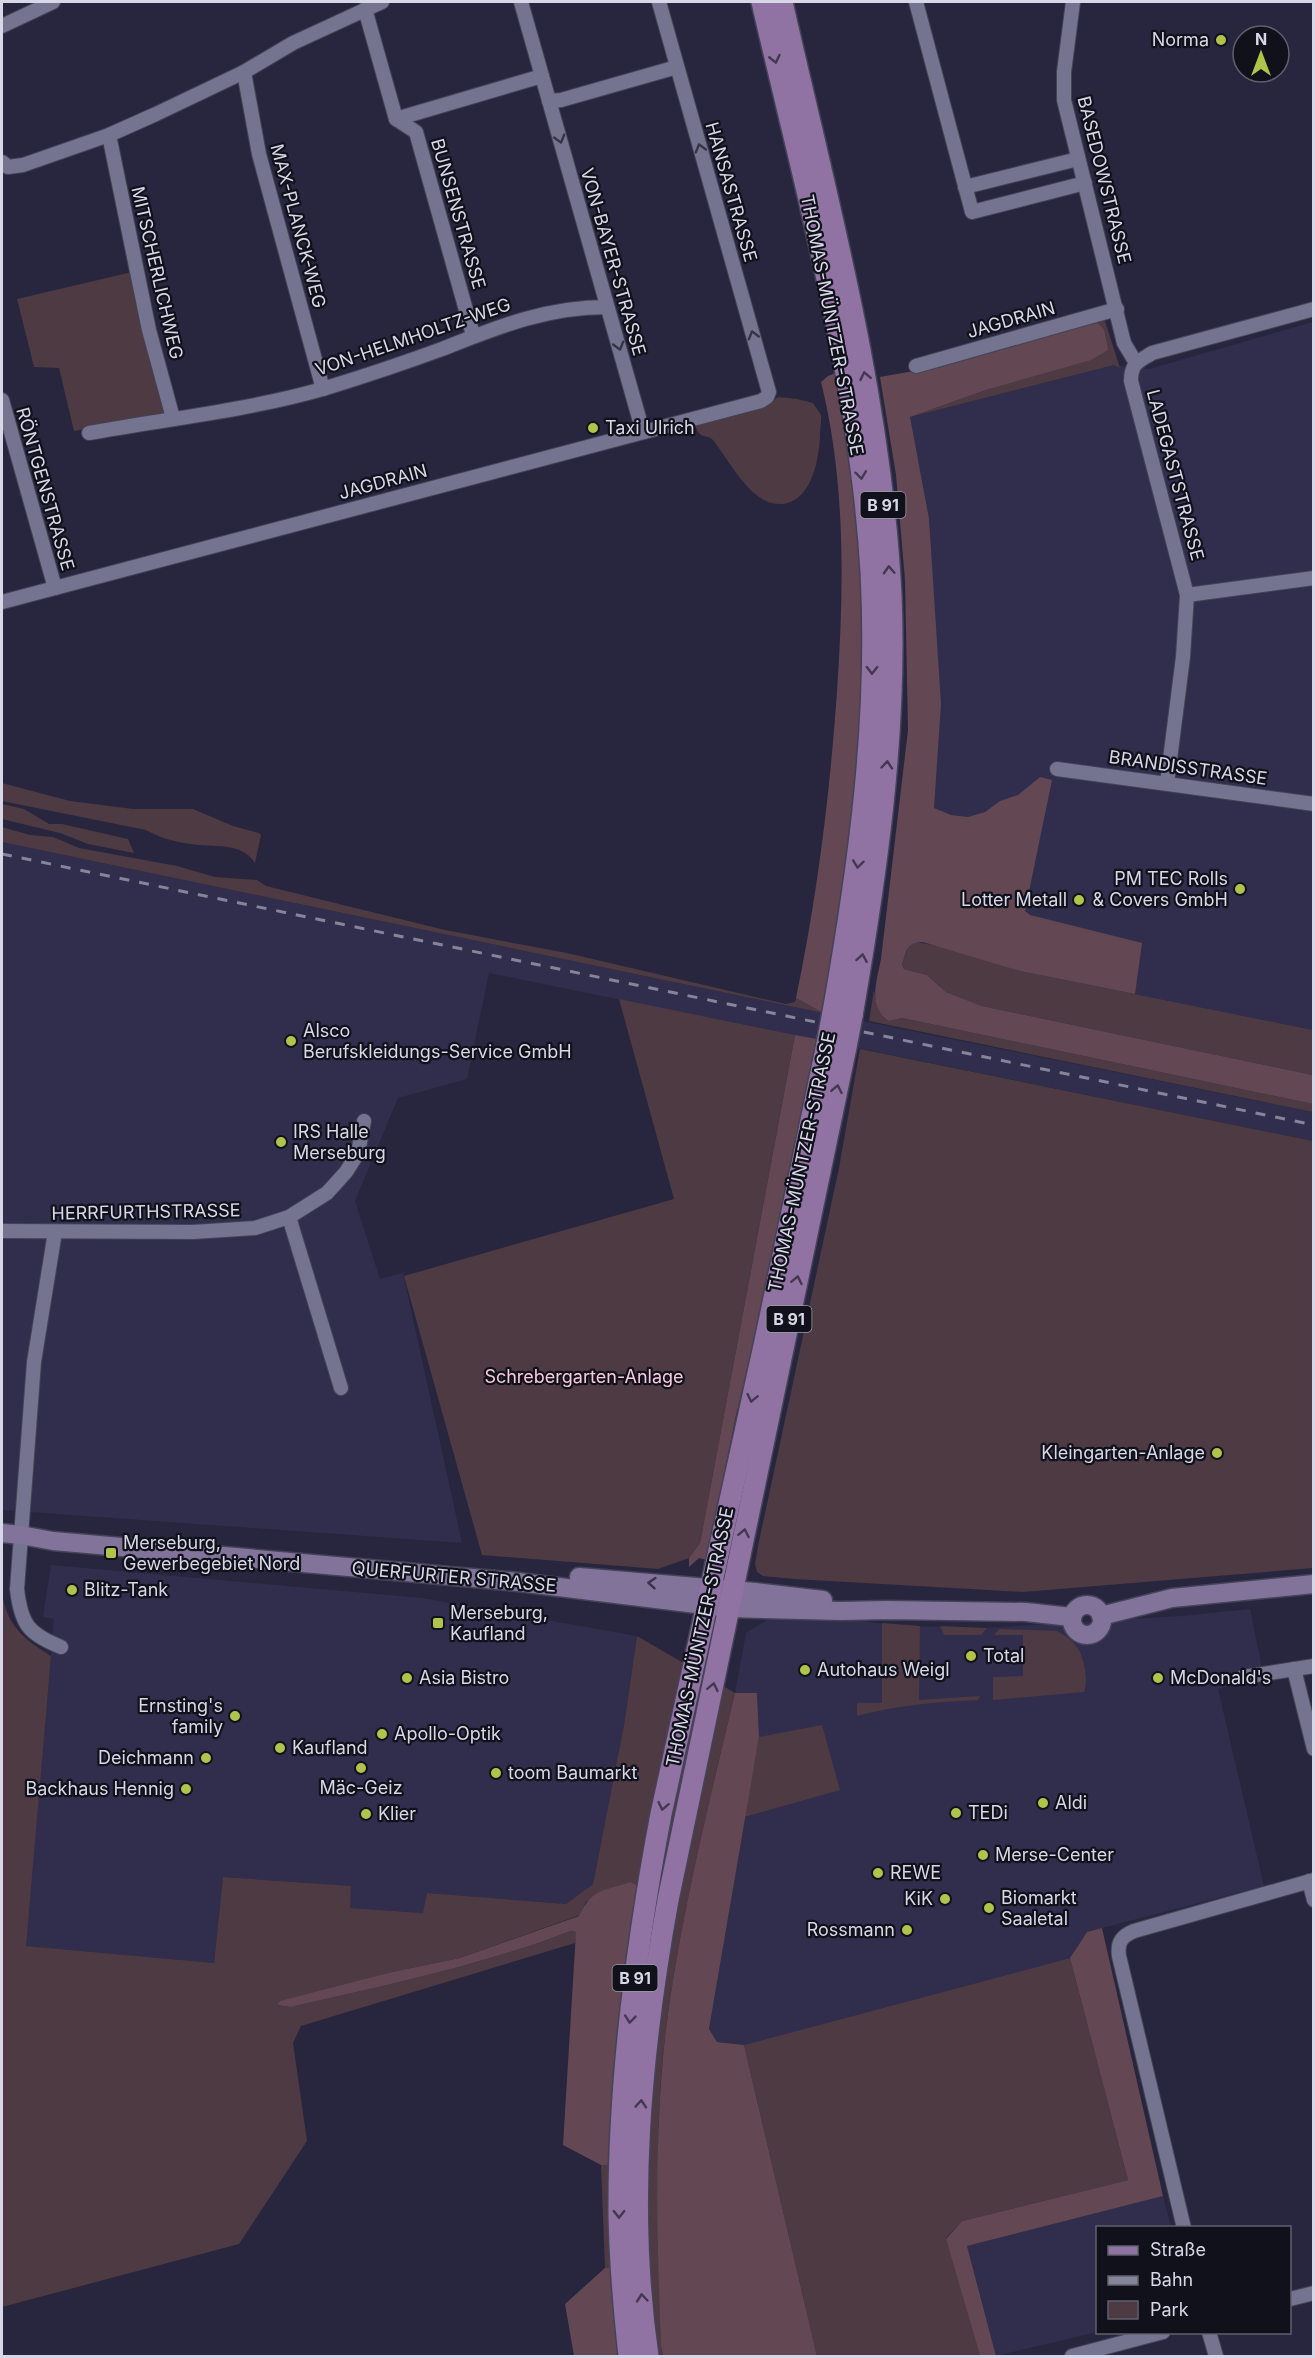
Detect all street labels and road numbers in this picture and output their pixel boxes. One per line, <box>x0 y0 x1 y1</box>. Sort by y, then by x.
street label: BASEDOWSTRASSE <box>1073 94 1135 266</box>
street label: HANSASTRASSE <box>701 120 761 264</box>
street label: BUNSENSTRASSE <box>427 136 490 292</box>
street label: MAX-PLANCK-WEG <box>266 142 330 310</box>
street label: VON-BAYER-STRASSE <box>577 166 650 358</box>
street label: MITSCHERLICHWEG <box>127 184 188 361</box>
street label: THOMAS-MÜNTZER-STRASSE <box>797 193 869 457</box>
street label: VON-HELMHOLTZ-WEG <box>312 293 513 380</box>
street label: JAGDRAIN <box>964 297 1057 342</box>
street label: LADEGASTSTRASSE <box>1143 387 1208 563</box>
street label: RÖNTGENSTRASSE <box>12 405 80 573</box>
street label: JAGDRAIN <box>336 460 429 503</box>
road number: B 91 <box>860 492 906 518</box>
street label: BRANDISSTRASSE <box>1107 746 1269 789</box>
street label: THOMAS-MÜNTZER-STRASSE <box>763 1030 839 1294</box>
street label: HERRFURTHSTRASSE <box>51 1199 241 1224</box>
road number: B 91 <box>766 1306 812 1332</box>
street label: THOMAS-MÜNTZER-STRASSE <box>661 1505 737 1769</box>
street label: QUERFURTER STRASSE <box>351 1557 557 1596</box>
road number: B 91 <box>612 1965 658 1991</box>

